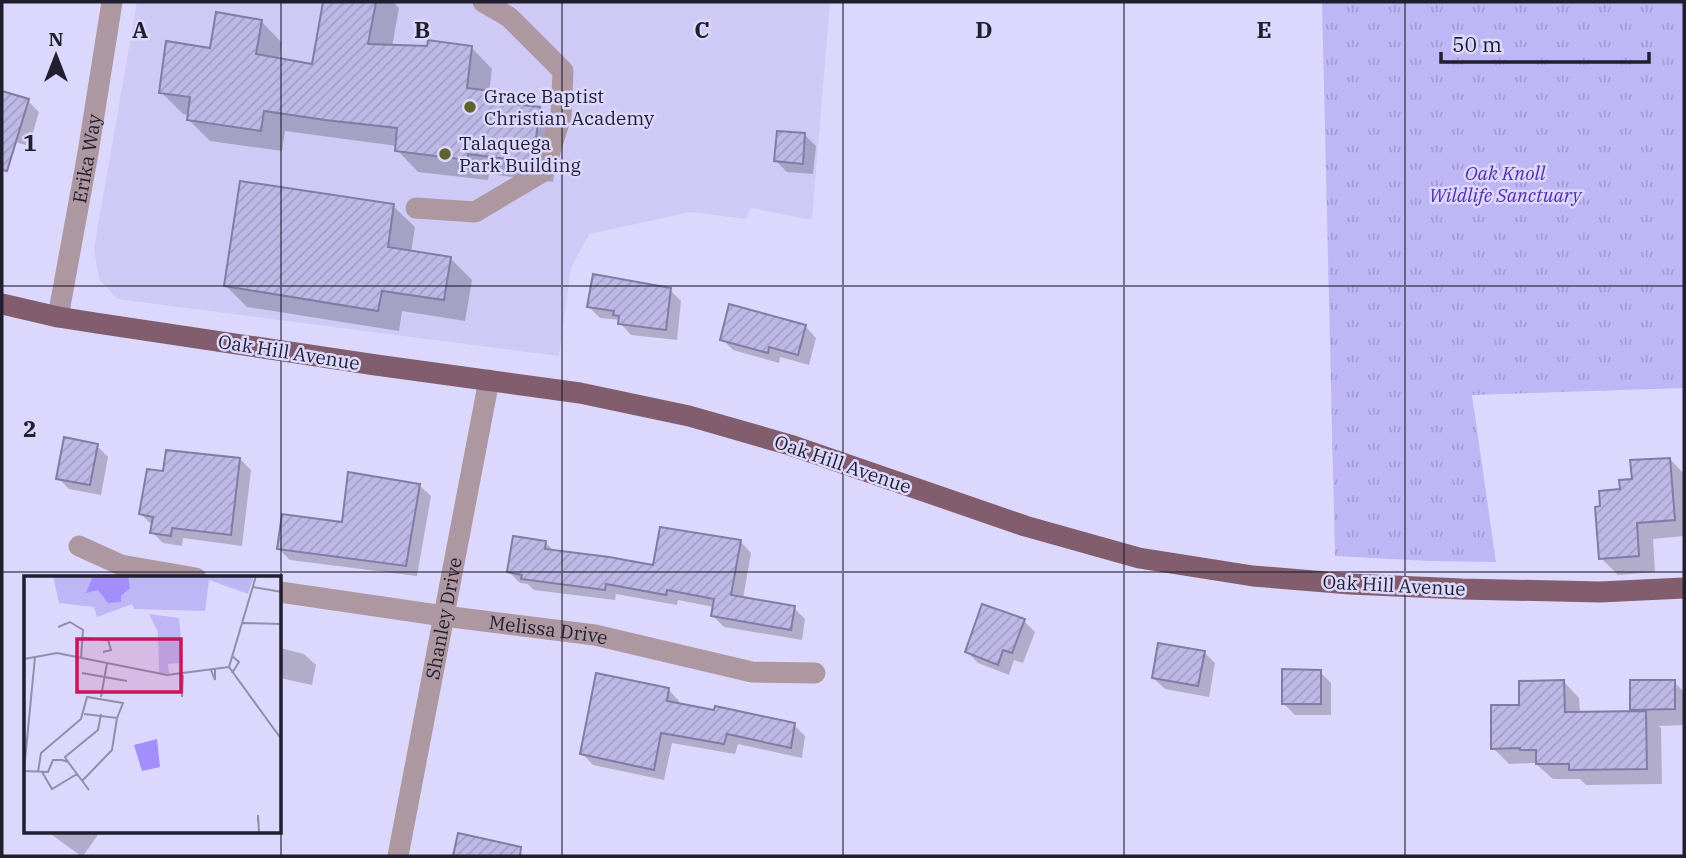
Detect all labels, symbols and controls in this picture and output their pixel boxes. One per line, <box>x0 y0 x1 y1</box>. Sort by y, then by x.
text: A <box>132 14 148 44</box>
text: B <box>414 14 430 44</box>
text: C <box>694 14 710 44</box>
text: D <box>975 14 993 44</box>
text: E <box>1256 14 1272 44</box>
north arrow <box>21 21 91 91</box>
scale bar <box>1441 21 1649 65</box>
text: N <box>48 27 64 51</box>
text: 50 m <box>1452 30 1502 58</box>
place label: Grace Baptist Christian Academy <box>484 84 655 130</box>
marker: Grace Baptist Christian Academy <box>462 99 478 115</box>
street label: Erika Way <box>67 111 106 205</box>
text: 1 <box>23 127 37 157</box>
place label: Talaquega Park Building <box>459 131 582 177</box>
marker: Talaquega Park Building <box>437 146 453 162</box>
park label: Oak Knoll Wildlife Sanctuary <box>1429 161 1582 207</box>
street label: Oak Hill Avenue <box>216 329 362 375</box>
text: 2 <box>23 413 37 443</box>
street label: Oak Hill Avenue <box>771 429 915 499</box>
street label: Shanley Drive <box>420 555 467 681</box>
street label: Oak Hill Avenue <box>1322 569 1466 601</box>
inset map <box>24 576 282 834</box>
street label: Melissa Drive <box>488 610 610 650</box>

